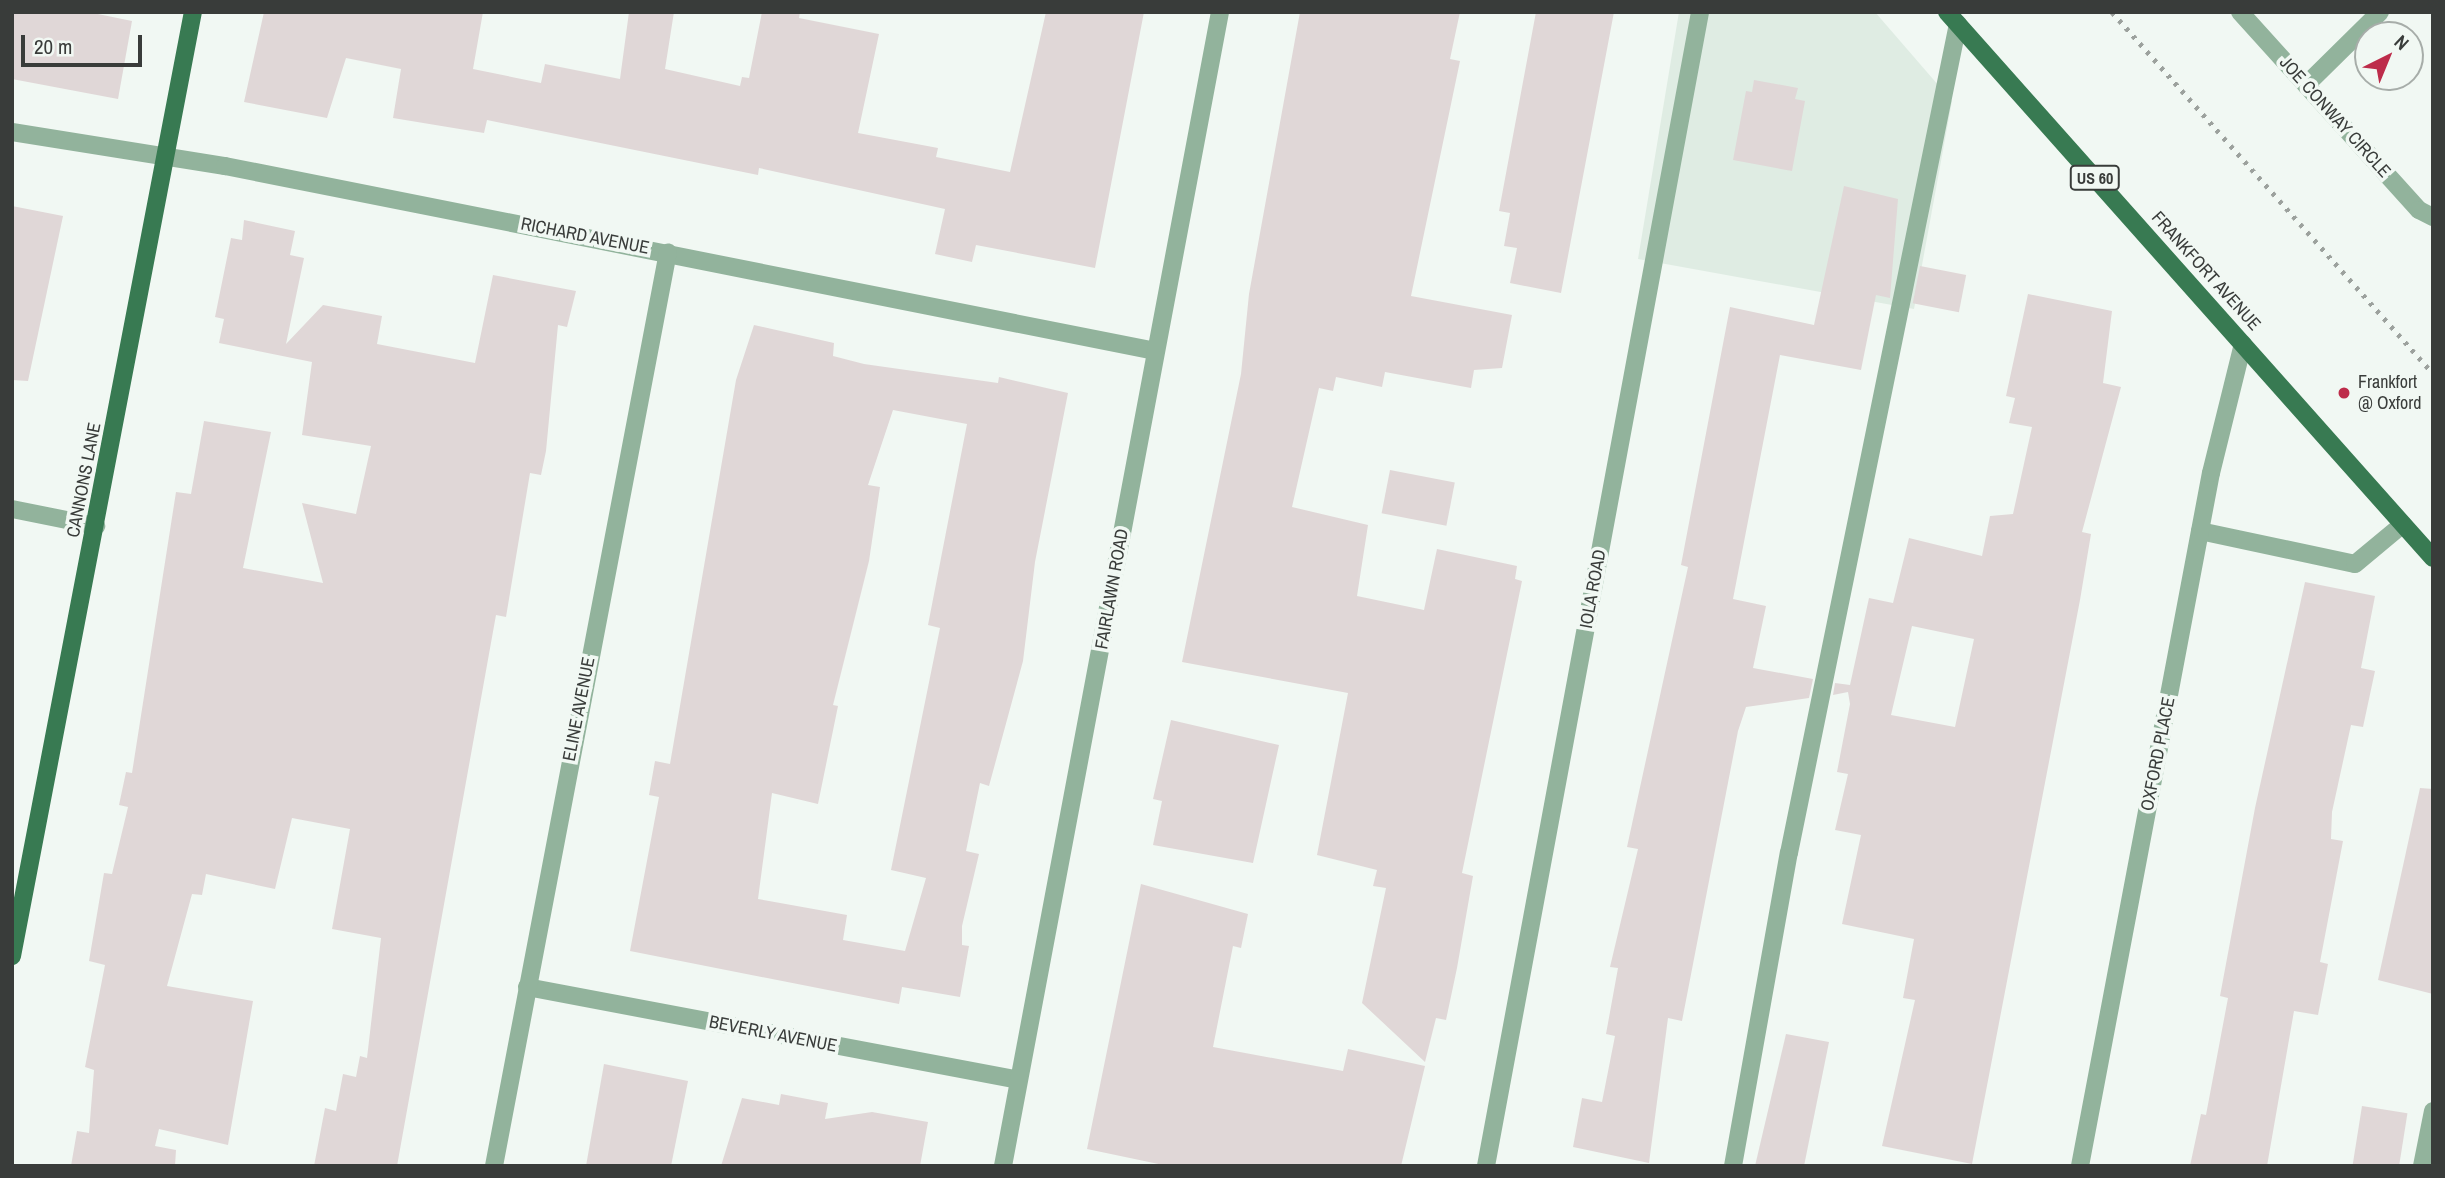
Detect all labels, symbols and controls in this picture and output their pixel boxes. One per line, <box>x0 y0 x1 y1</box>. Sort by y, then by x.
scale bar <box>24 21 145 65</box>
north arrow <box>2354 21 2424 91</box>
text: N <box>2389 29 2415 55</box>
text: 20 m <box>34 32 72 61</box>
street label: JOE CONWAY CIRCLE <box>2275 52 2395 182</box>
road number: US 60 <box>2069 166 2121 190</box>
street label: FRANKFORT AVENUE <box>2147 207 2265 335</box>
street label: RICHARD AVENUE <box>519 213 651 259</box>
place label: Frankfort @ Oxford <box>2358 372 2421 414</box>
marker: Frankfort @ Oxford <box>2336 385 2352 401</box>
street label: CANNONS LANE <box>62 421 106 539</box>
street label: FAIRLAWN ROAD <box>1091 527 1133 651</box>
street label: IOLA ROAD <box>1575 548 1611 630</box>
street label: ELINE AVENUE <box>558 655 600 763</box>
street label: OXFORD PLACE <box>2136 695 2180 813</box>
street label: BEVERLY AVENUE <box>707 1011 839 1057</box>

